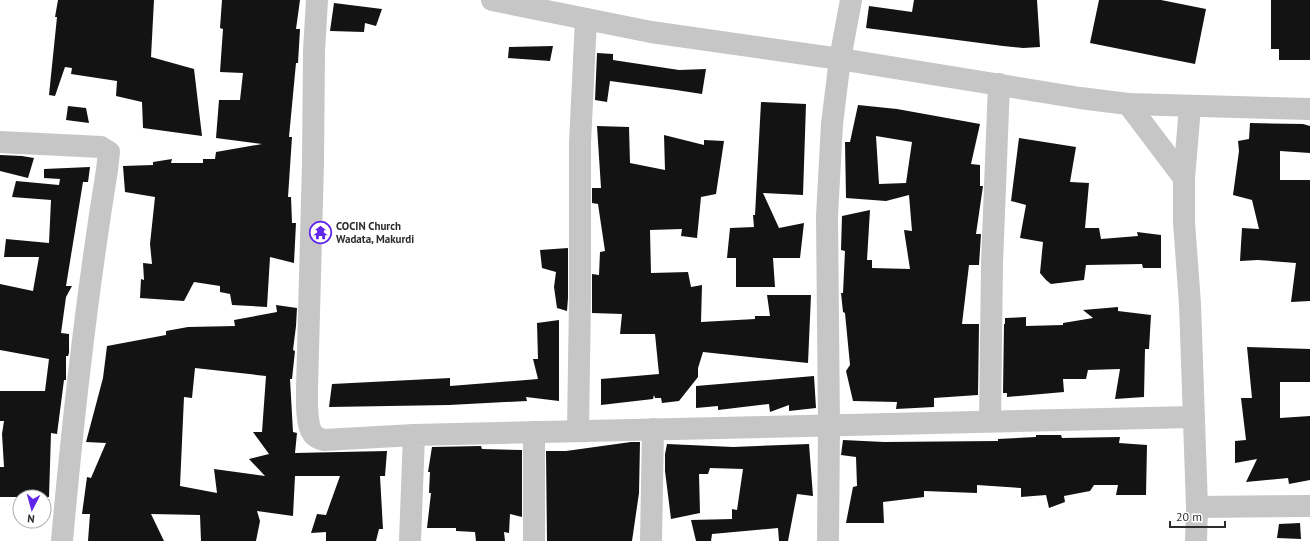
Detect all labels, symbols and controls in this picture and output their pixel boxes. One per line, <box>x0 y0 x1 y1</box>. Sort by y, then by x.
temple icon: COCIN Church Wadata, Makurdi <box>307 219 333 245</box>
place label: COCIN Church Wadata, Makurdi <box>336 219 414 246</box>
north arrow <box>12 489 52 529</box>
scale bar <box>1170 503 1225 529</box>
text: 20 m <box>1176 509 1202 524</box>
text: N <box>27 512 35 526</box>

